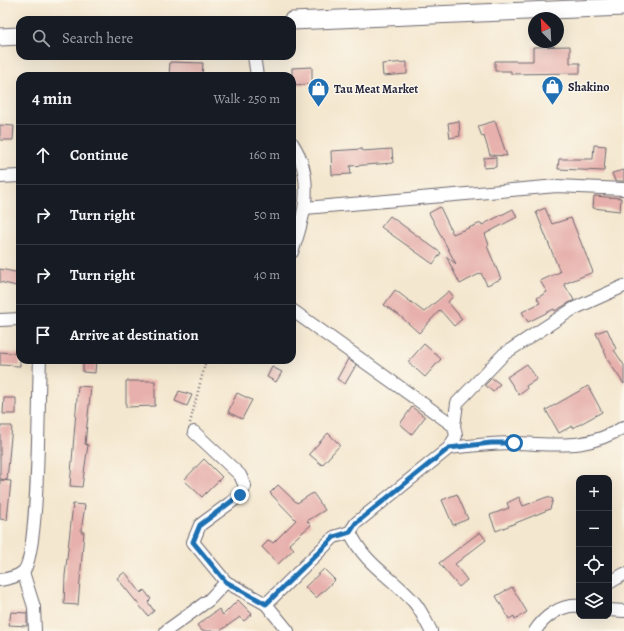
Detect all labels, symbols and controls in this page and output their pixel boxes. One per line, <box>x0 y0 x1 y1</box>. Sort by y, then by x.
north arrow <box>528 12 564 48</box>
search box <box>16 16 296 60</box>
icon: search <box>30 27 52 49</box>
text: Search here <box>62 28 133 48</box>
shop icon: Shakino <box>540 74 566 107</box>
shop icon: Tau Meat Market <box>305 76 331 109</box>
place label: Shakino <box>568 79 609 95</box>
place label: Tau Meat Market <box>334 81 418 97</box>
text: 4 min <box>32 87 72 110</box>
text: Walk · 250 m <box>213 90 280 107</box>
icon: ahead <box>32 144 54 166</box>
text: Continue <box>70 145 128 165</box>
text: 160 m <box>249 146 280 163</box>
icon: right <box>32 204 54 226</box>
text: Turn right <box>70 205 135 225</box>
text: 50 m <box>254 206 280 223</box>
icon: right <box>32 264 54 286</box>
text: Turn right <box>70 265 135 285</box>
text: 40 m <box>254 266 280 283</box>
icon: arrive <box>32 324 54 346</box>
text: Arrive at destination <box>70 325 199 345</box>
route start <box>505 434 523 452</box>
map controls <box>576 475 612 619</box>
button: + <box>576 475 612 511</box>
route end <box>231 486 249 504</box>
button: − <box>576 511 612 547</box>
button: locate <box>576 547 612 583</box>
button: layers <box>576 583 612 619</box>

